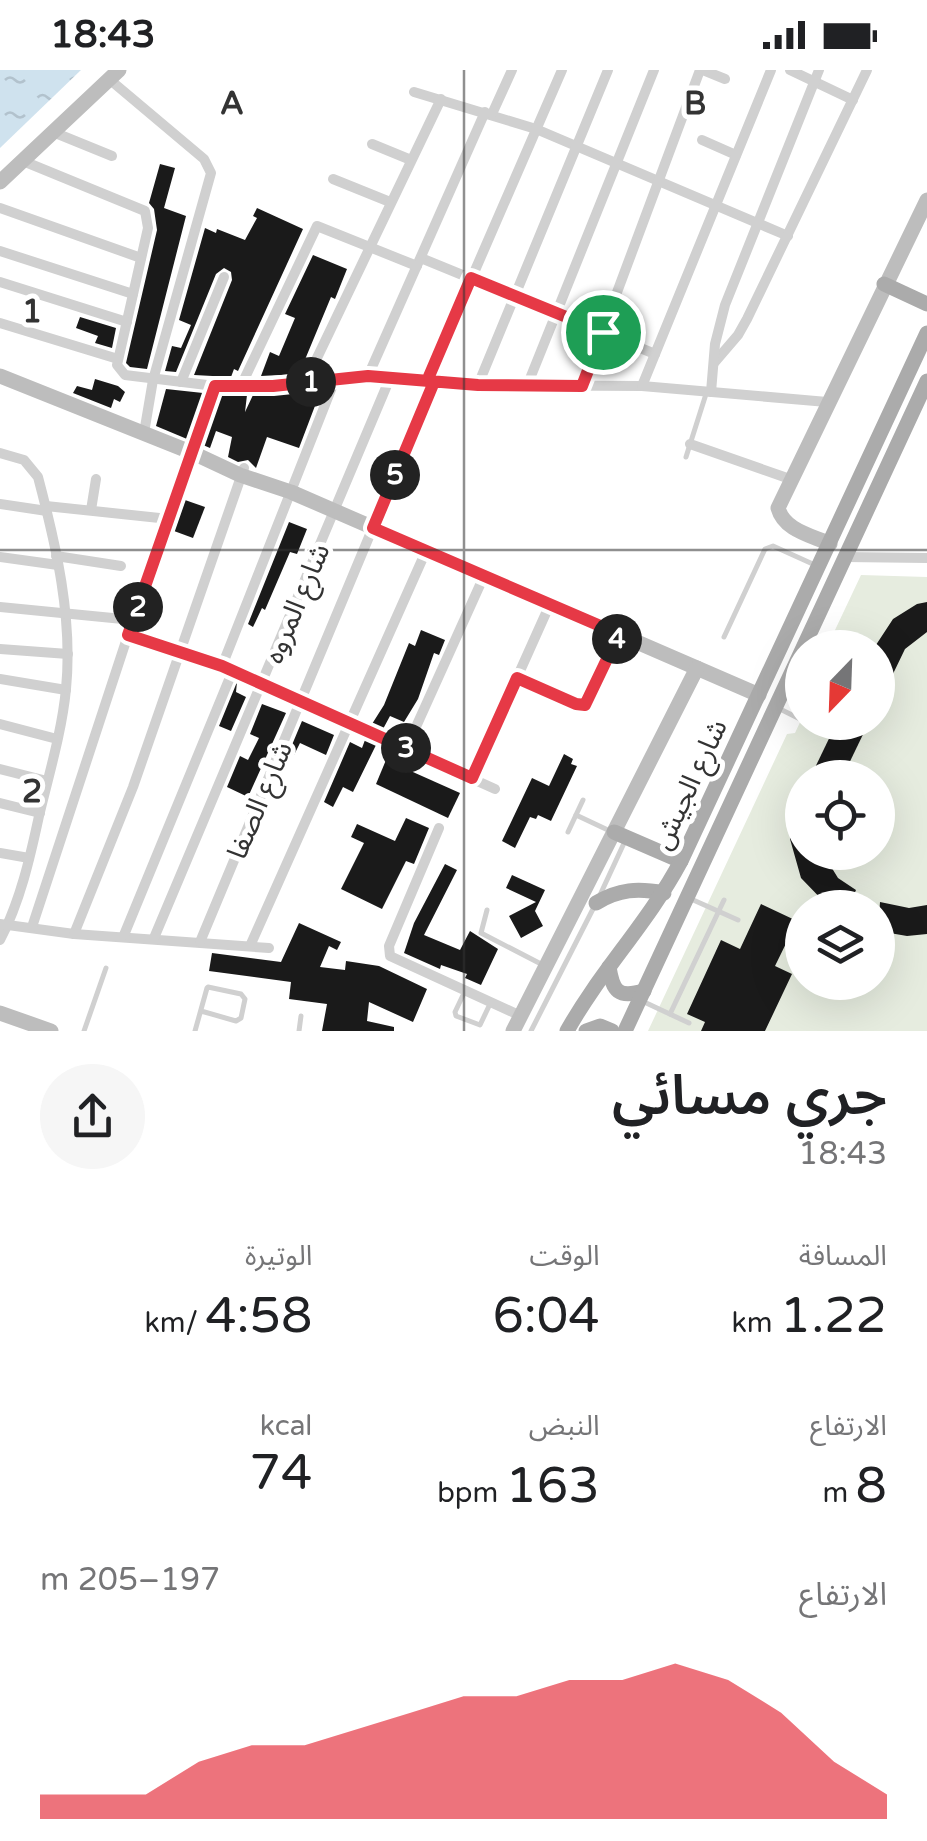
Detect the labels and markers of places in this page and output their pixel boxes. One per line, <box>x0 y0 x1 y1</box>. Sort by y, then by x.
pin <box>561 290 646 375</box>
pin: 1 <box>286 357 336 407</box>
pin: 5 <box>370 450 420 500</box>
pin: 2 <box>113 582 163 632</box>
pin: 4 <box>592 614 642 664</box>
pin: 3 <box>381 723 431 773</box>

